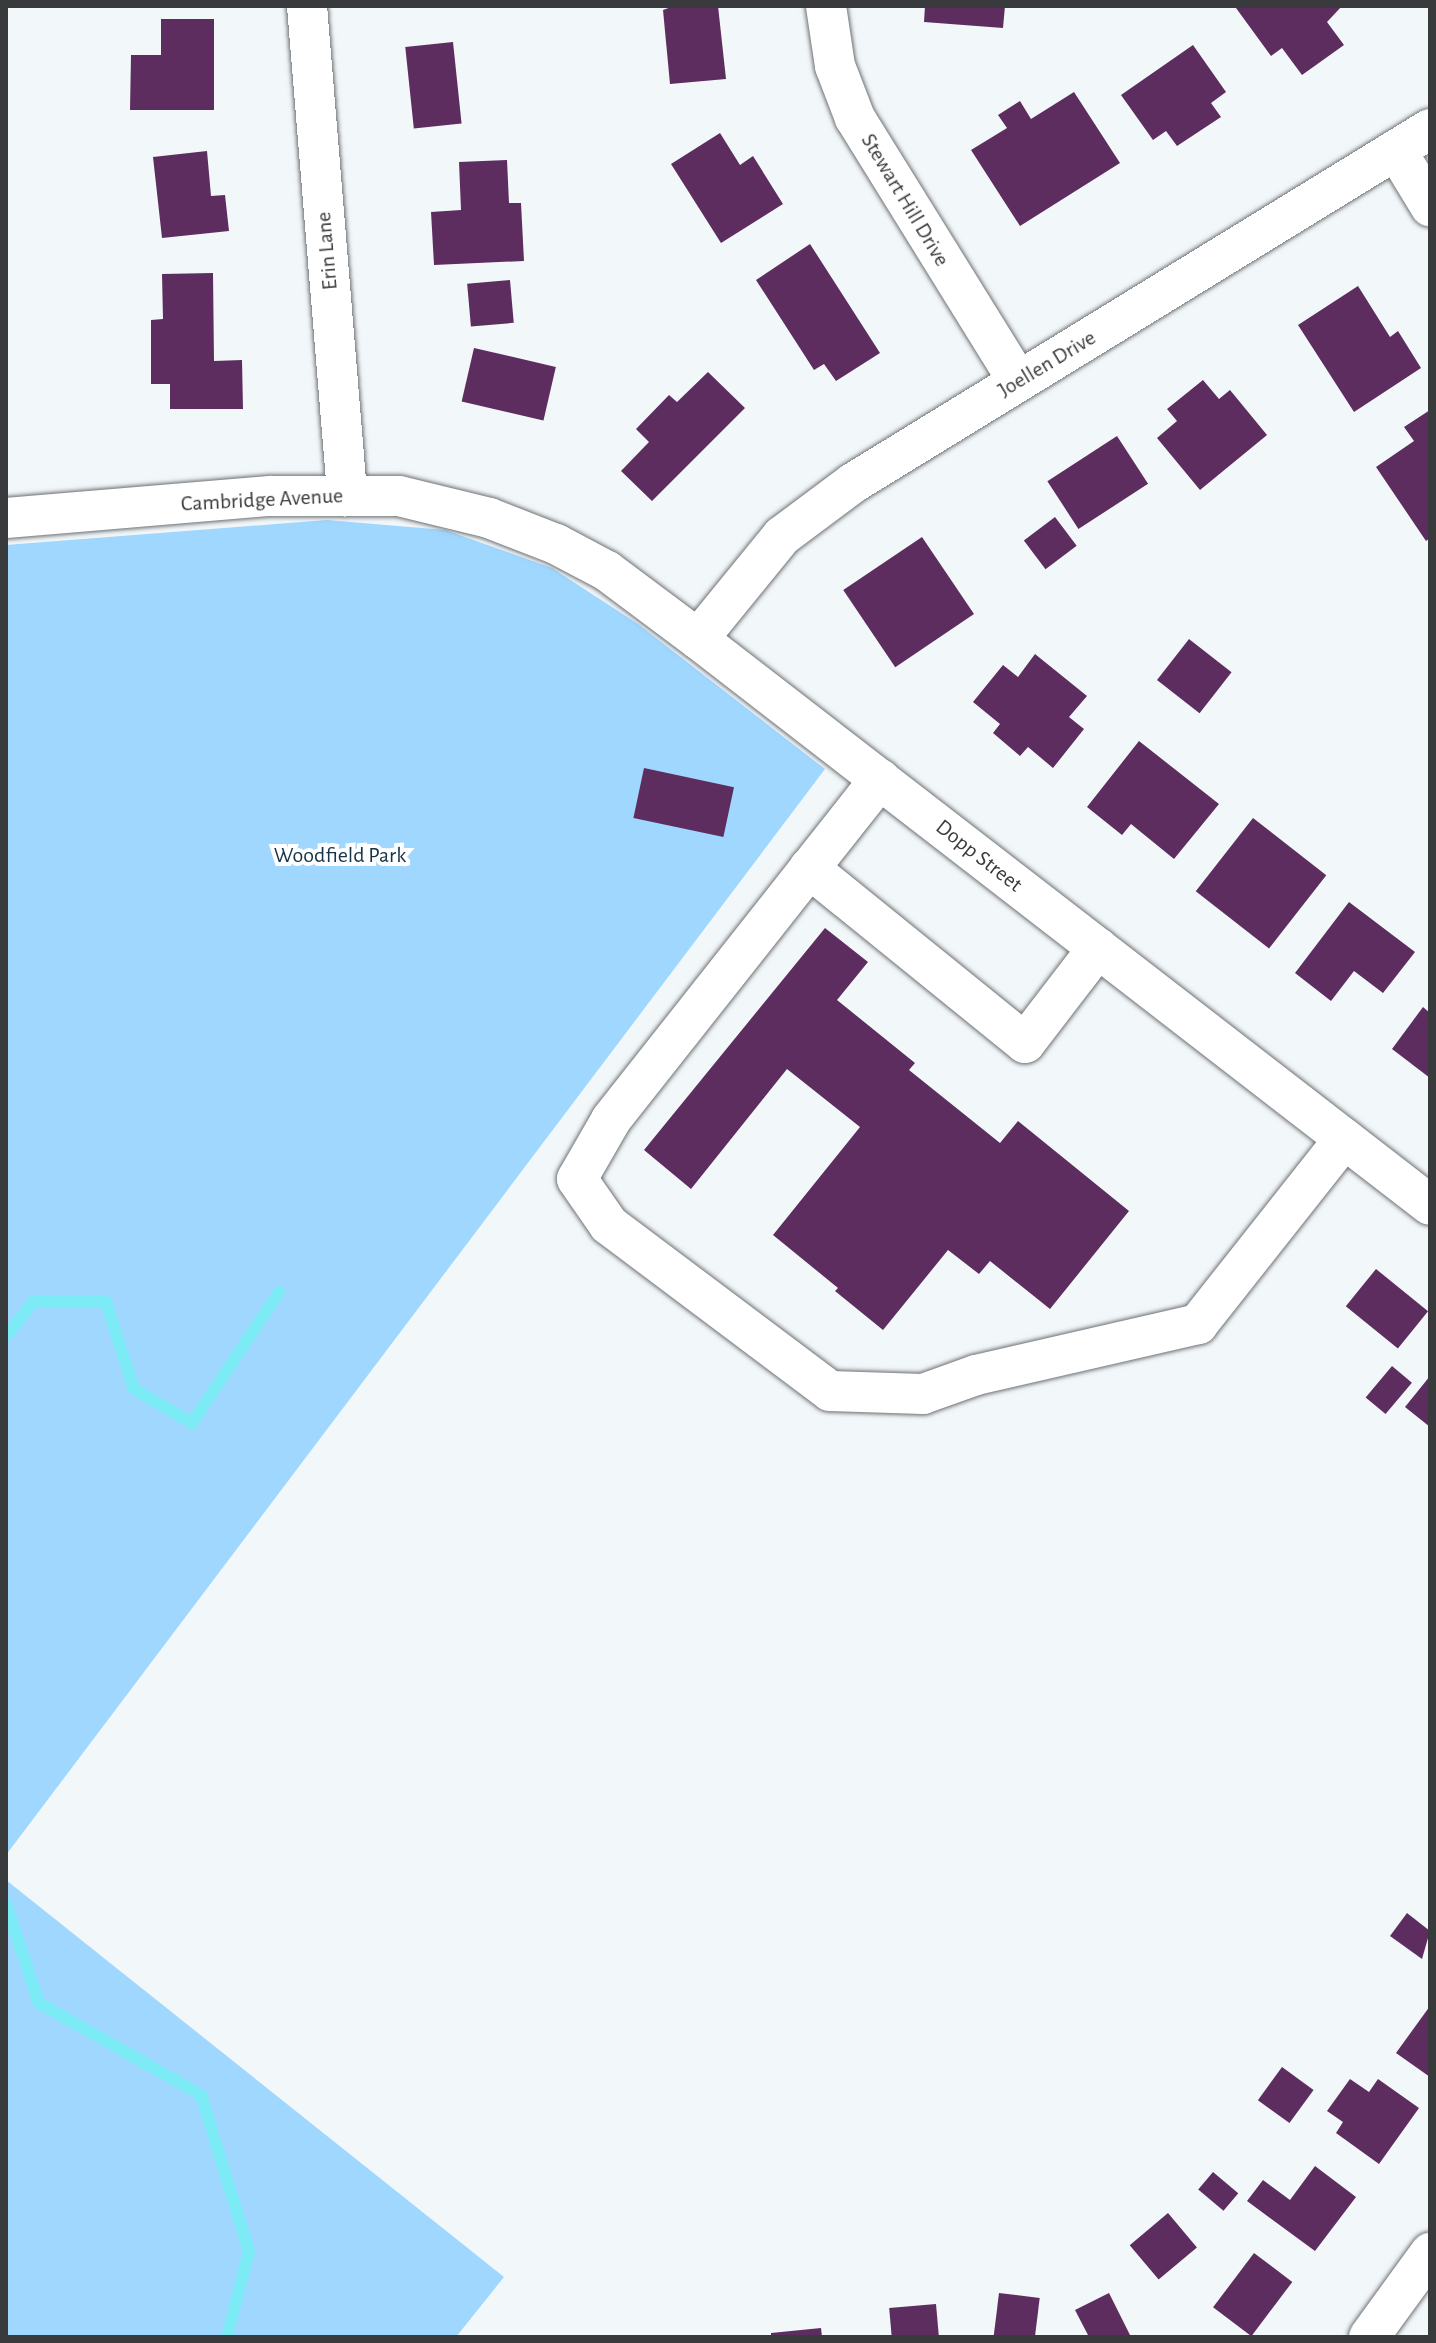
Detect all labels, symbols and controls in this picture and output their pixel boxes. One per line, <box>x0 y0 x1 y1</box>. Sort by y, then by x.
street label: Stewart Hill Drive <box>855 129 955 271</box>
street label: Erin Lane <box>310 211 344 291</box>
street label: Joellen Drive <box>993 325 1101 403</box>
street label: Cambridge Avenue <box>180 483 344 517</box>
street label: Dopp Street <box>930 814 1028 898</box>
park label: Woodfield Park <box>274 843 406 869</box>

